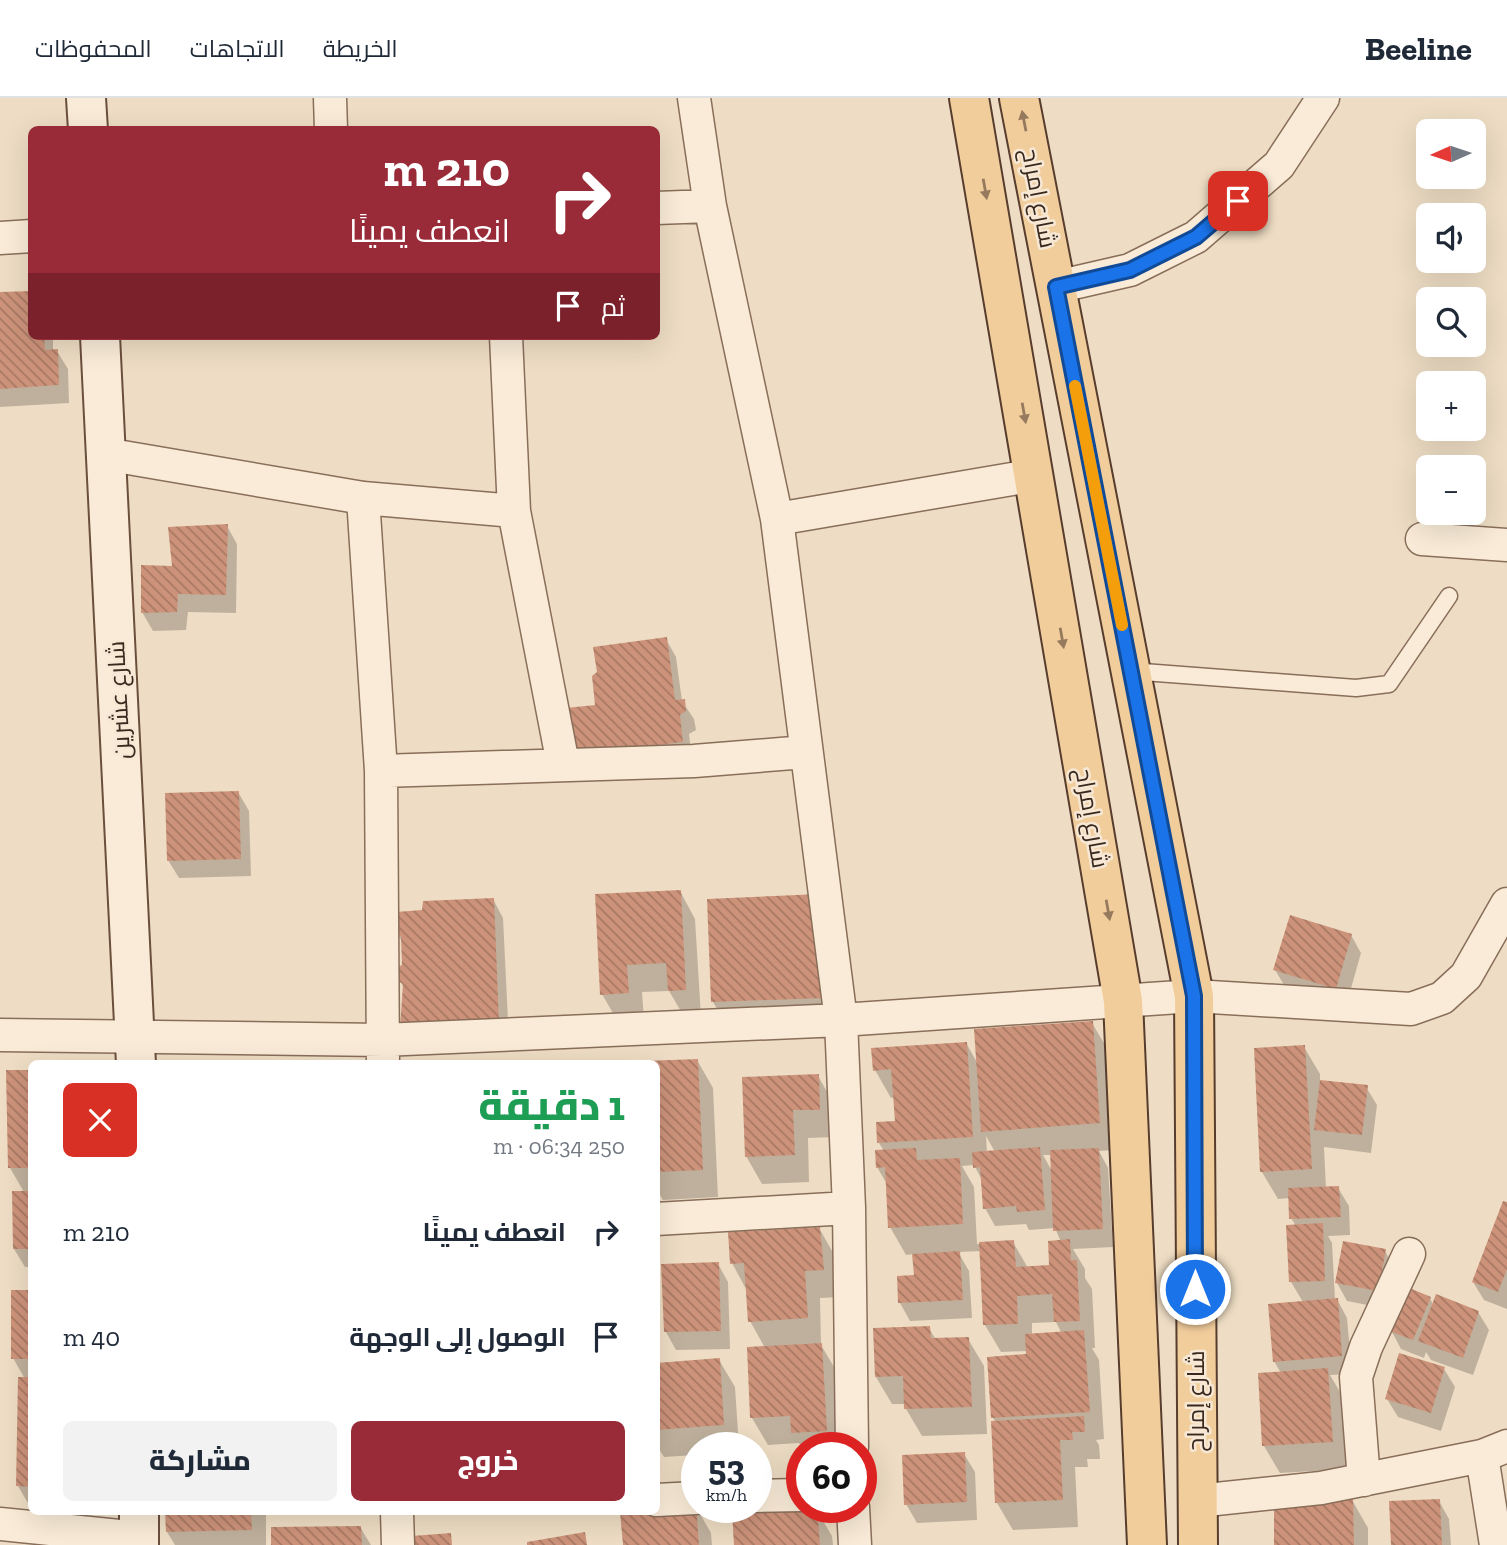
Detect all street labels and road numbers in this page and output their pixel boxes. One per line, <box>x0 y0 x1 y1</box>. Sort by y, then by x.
street label: شارع إمراح <box>1014 145 1063 251</box>
street label: شارع عشرين <box>101 640 138 760</box>
street label: شارع إمراح <box>1067 765 1116 871</box>
street label: شارع إمراح <box>1181 1350 1212 1452</box>

